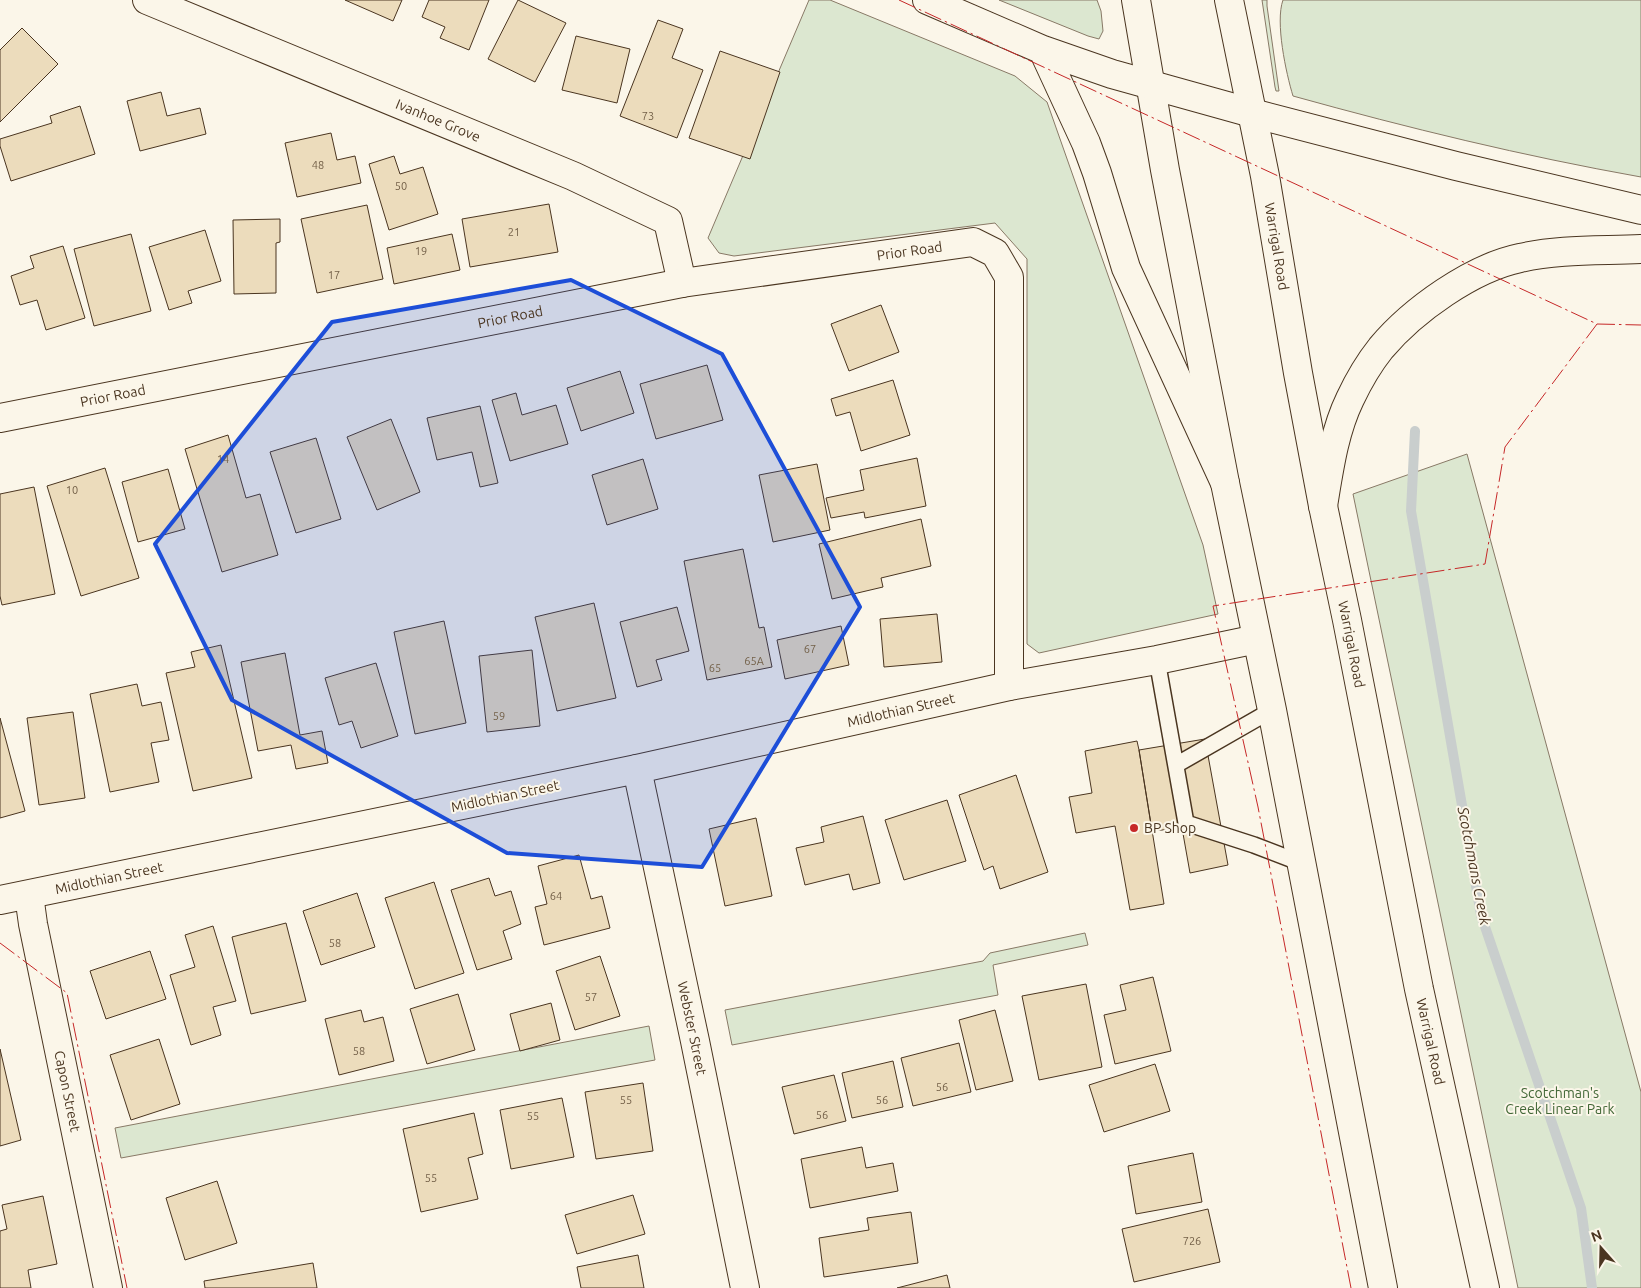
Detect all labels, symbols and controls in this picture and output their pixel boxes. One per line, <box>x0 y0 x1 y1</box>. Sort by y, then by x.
street label: Ivanhoe Grove <box>393 96 483 145</box>
house number: 73 <box>642 110 654 122</box>
house number: 48 <box>312 159 324 171</box>
house number: 50 <box>395 180 407 192</box>
street label: Warrigal Road <box>1262 201 1292 291</box>
house number: 21 <box>508 226 520 238</box>
street label: Prior Road <box>876 238 943 263</box>
house number: 19 <box>415 245 427 257</box>
house number: 17 <box>328 269 340 281</box>
street label: Prior Road <box>476 303 544 331</box>
street label: Prior Road <box>79 381 147 410</box>
house number: 14 <box>217 453 229 465</box>
house number: 10 <box>66 484 78 496</box>
street label: Warrigal Road <box>1335 599 1368 689</box>
house number: 67 <box>804 643 816 655</box>
house number: 65A <box>744 655 765 667</box>
house number: 65 <box>709 662 721 674</box>
street label: Midlothian Street <box>846 690 957 730</box>
house number: 59 <box>493 710 505 722</box>
street label: Midlothian Street <box>450 777 561 815</box>
water label: Scotchmans Creek <box>1454 804 1494 927</box>
place label: BP Shop <box>1144 820 1196 836</box>
marker: BP Shop <box>1128 822 1140 834</box>
street label: Midlothian Street <box>54 859 165 897</box>
house number: 64 <box>550 890 562 902</box>
house number: 58 <box>329 937 341 949</box>
street label: Webster Street <box>674 980 710 1077</box>
house number: 57 <box>585 991 597 1003</box>
street label: Warrigal Road <box>1413 997 1448 1086</box>
house number: 58 <box>353 1045 365 1057</box>
street label: Capon Street <box>51 1049 84 1134</box>
house number: 56 <box>936 1081 948 1093</box>
park label: Scotchman's Creek Linear Park <box>1505 1085 1615 1117</box>
house number: 55 <box>620 1094 632 1106</box>
house number: 56 <box>876 1094 888 1106</box>
house number: 56 <box>816 1109 828 1121</box>
house number: 55 <box>527 1110 539 1122</box>
house number: 55 <box>425 1172 437 1184</box>
north arrow <box>1576 1223 1626 1273</box>
text: N <box>1589 1226 1604 1245</box>
house number: 726 <box>1183 1235 1201 1247</box>

